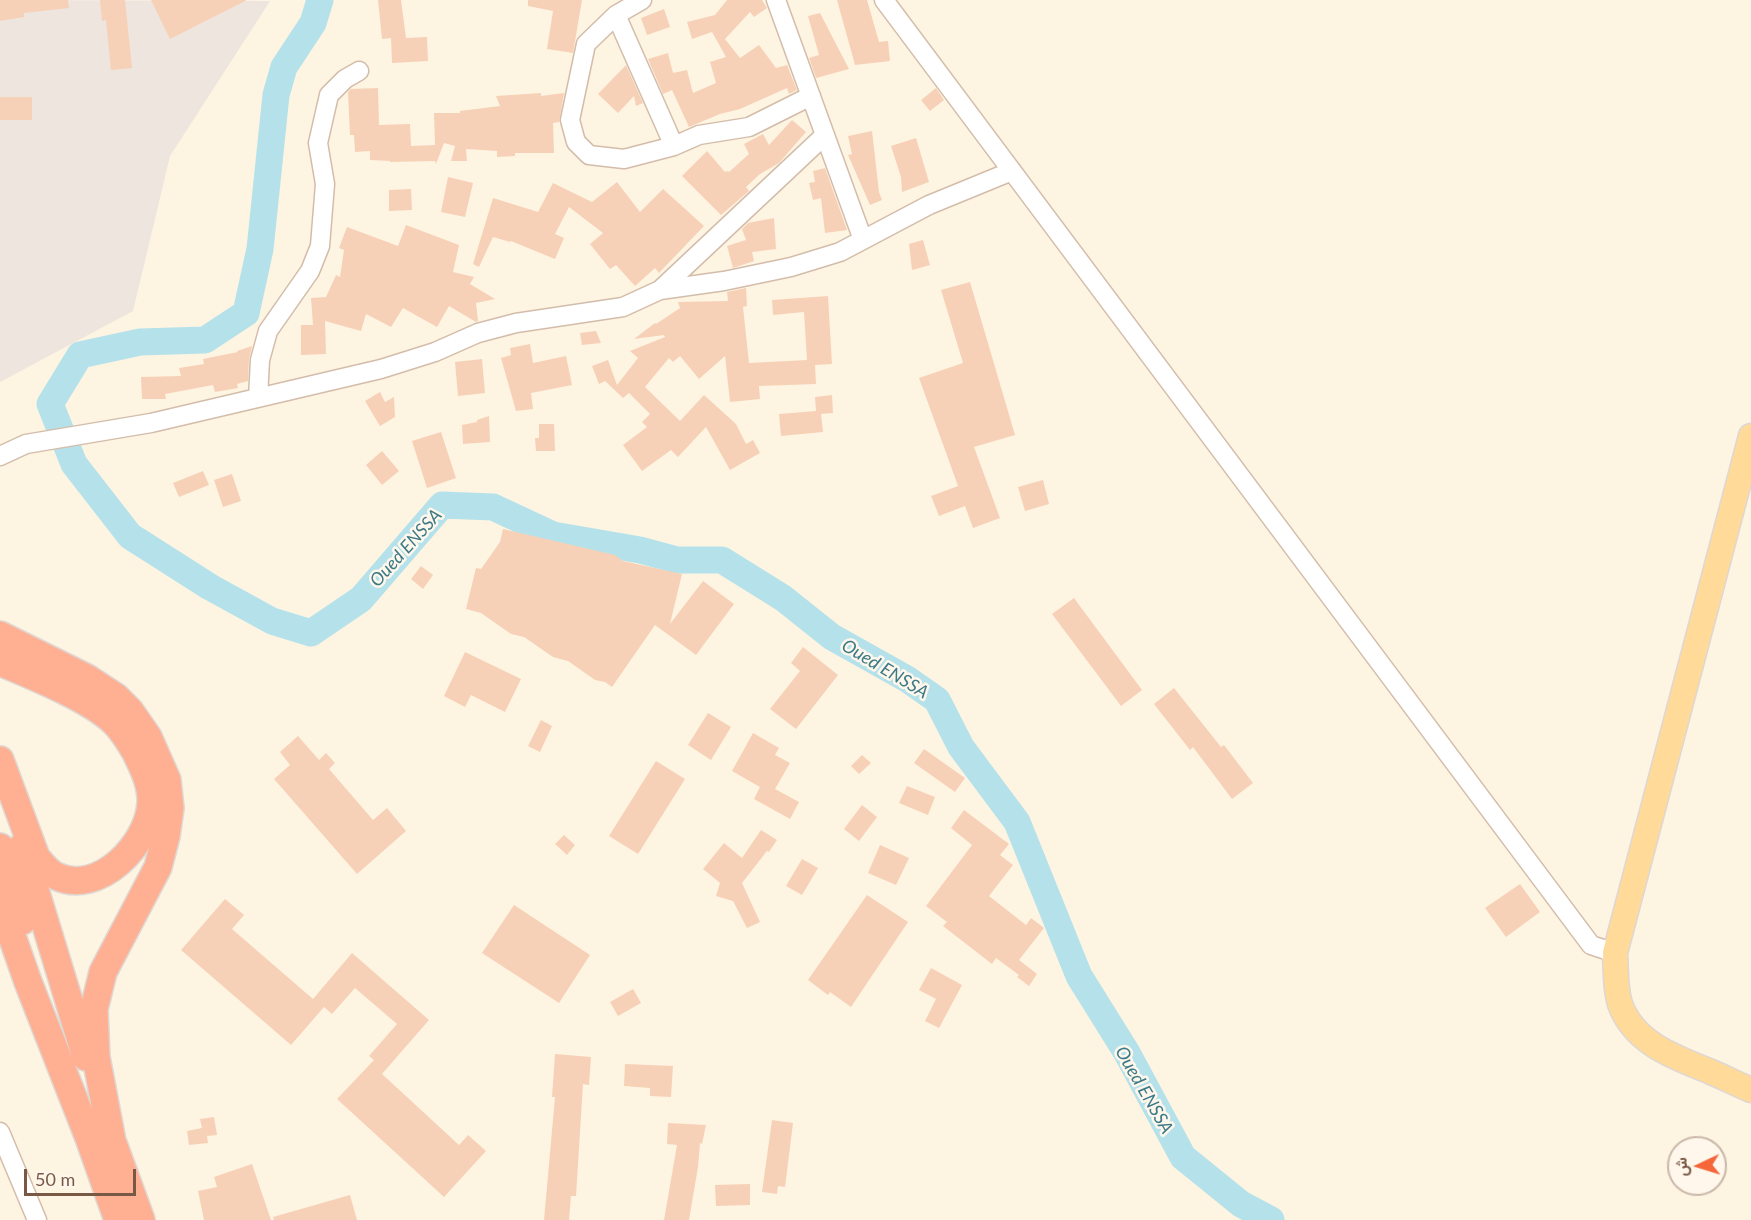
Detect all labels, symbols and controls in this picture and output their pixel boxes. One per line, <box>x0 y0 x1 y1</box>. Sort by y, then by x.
water label: Oued ENSSA <box>365 505 447 591</box>
water label: Oued ENSSA <box>838 635 932 703</box>
water label: Oued ENSSA <box>1110 1043 1178 1137</box>
north arrow <box>1667 1136 1727 1196</box>
scale bar <box>27 1157 140 1195</box>
text: ش <box>1670 1157 1691 1177</box>
text: 50 m <box>35 1168 75 1190</box>

